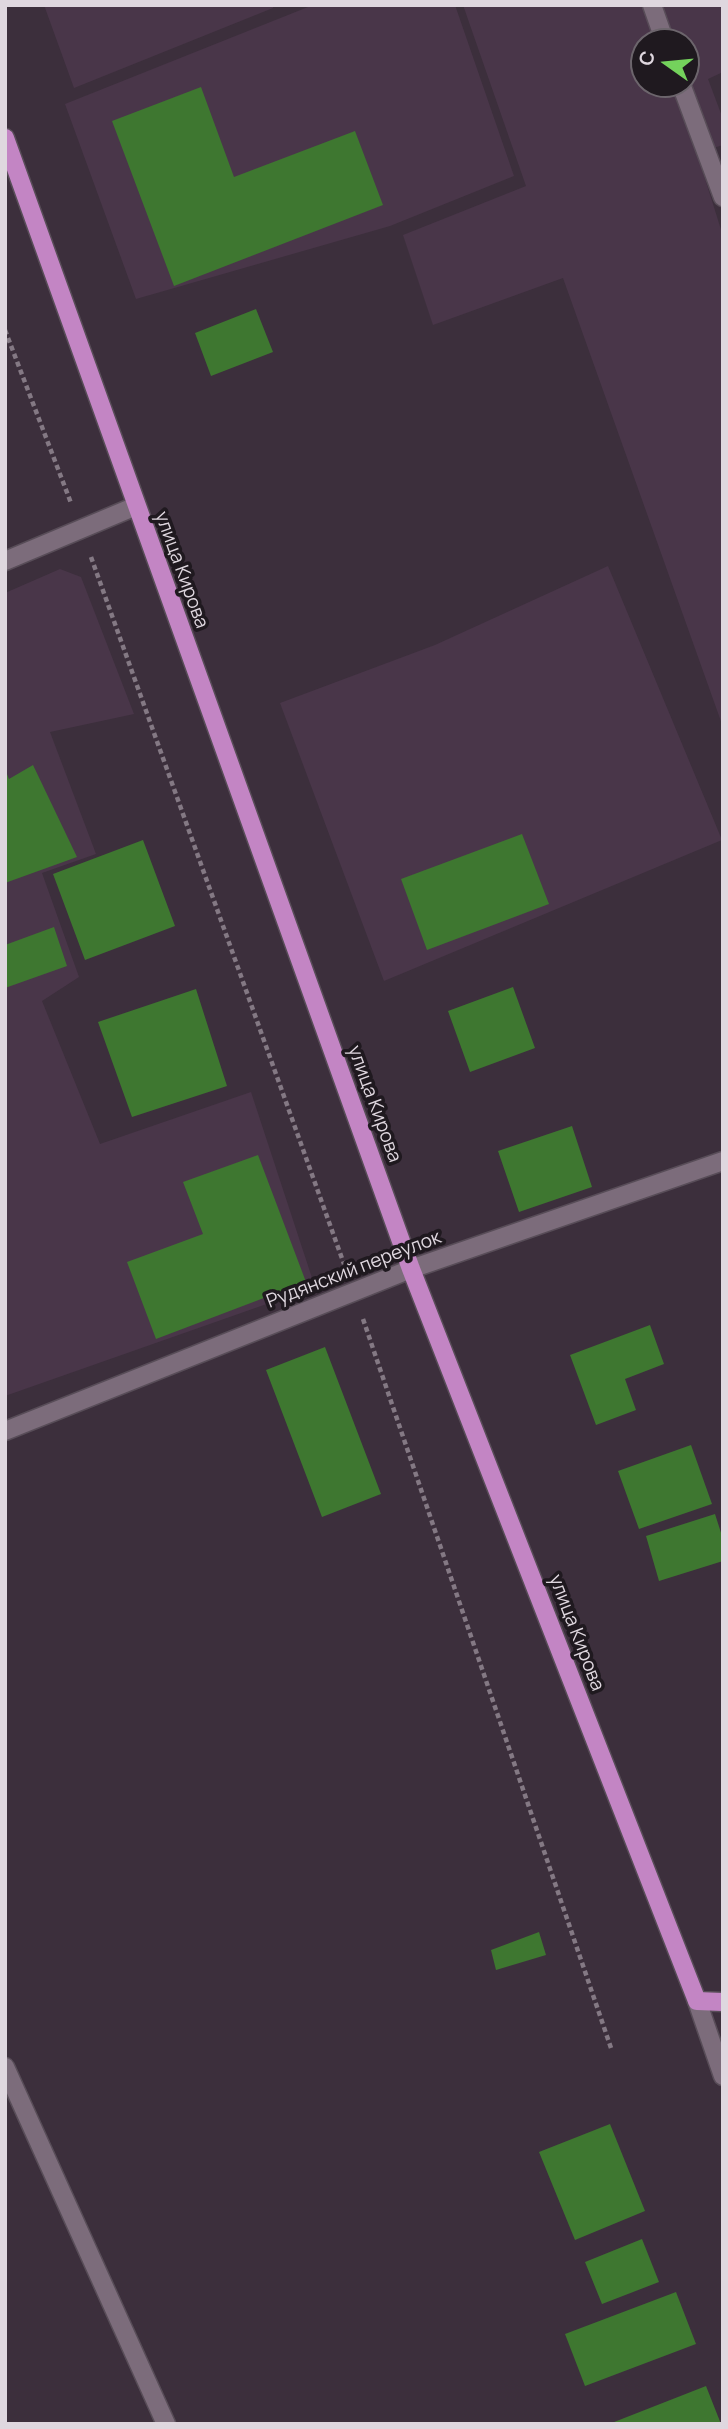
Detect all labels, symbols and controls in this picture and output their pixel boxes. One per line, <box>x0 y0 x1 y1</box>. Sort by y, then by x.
north arrow <box>630 28 700 98</box>
text: С <box>632 48 661 68</box>
street label: улица Кирова <box>149 508 213 632</box>
street label: улица Кирова <box>342 1042 406 1166</box>
street label: Рудянский переулок <box>264 1226 444 1314</box>
street label: улица Кирова <box>543 1572 609 1694</box>

